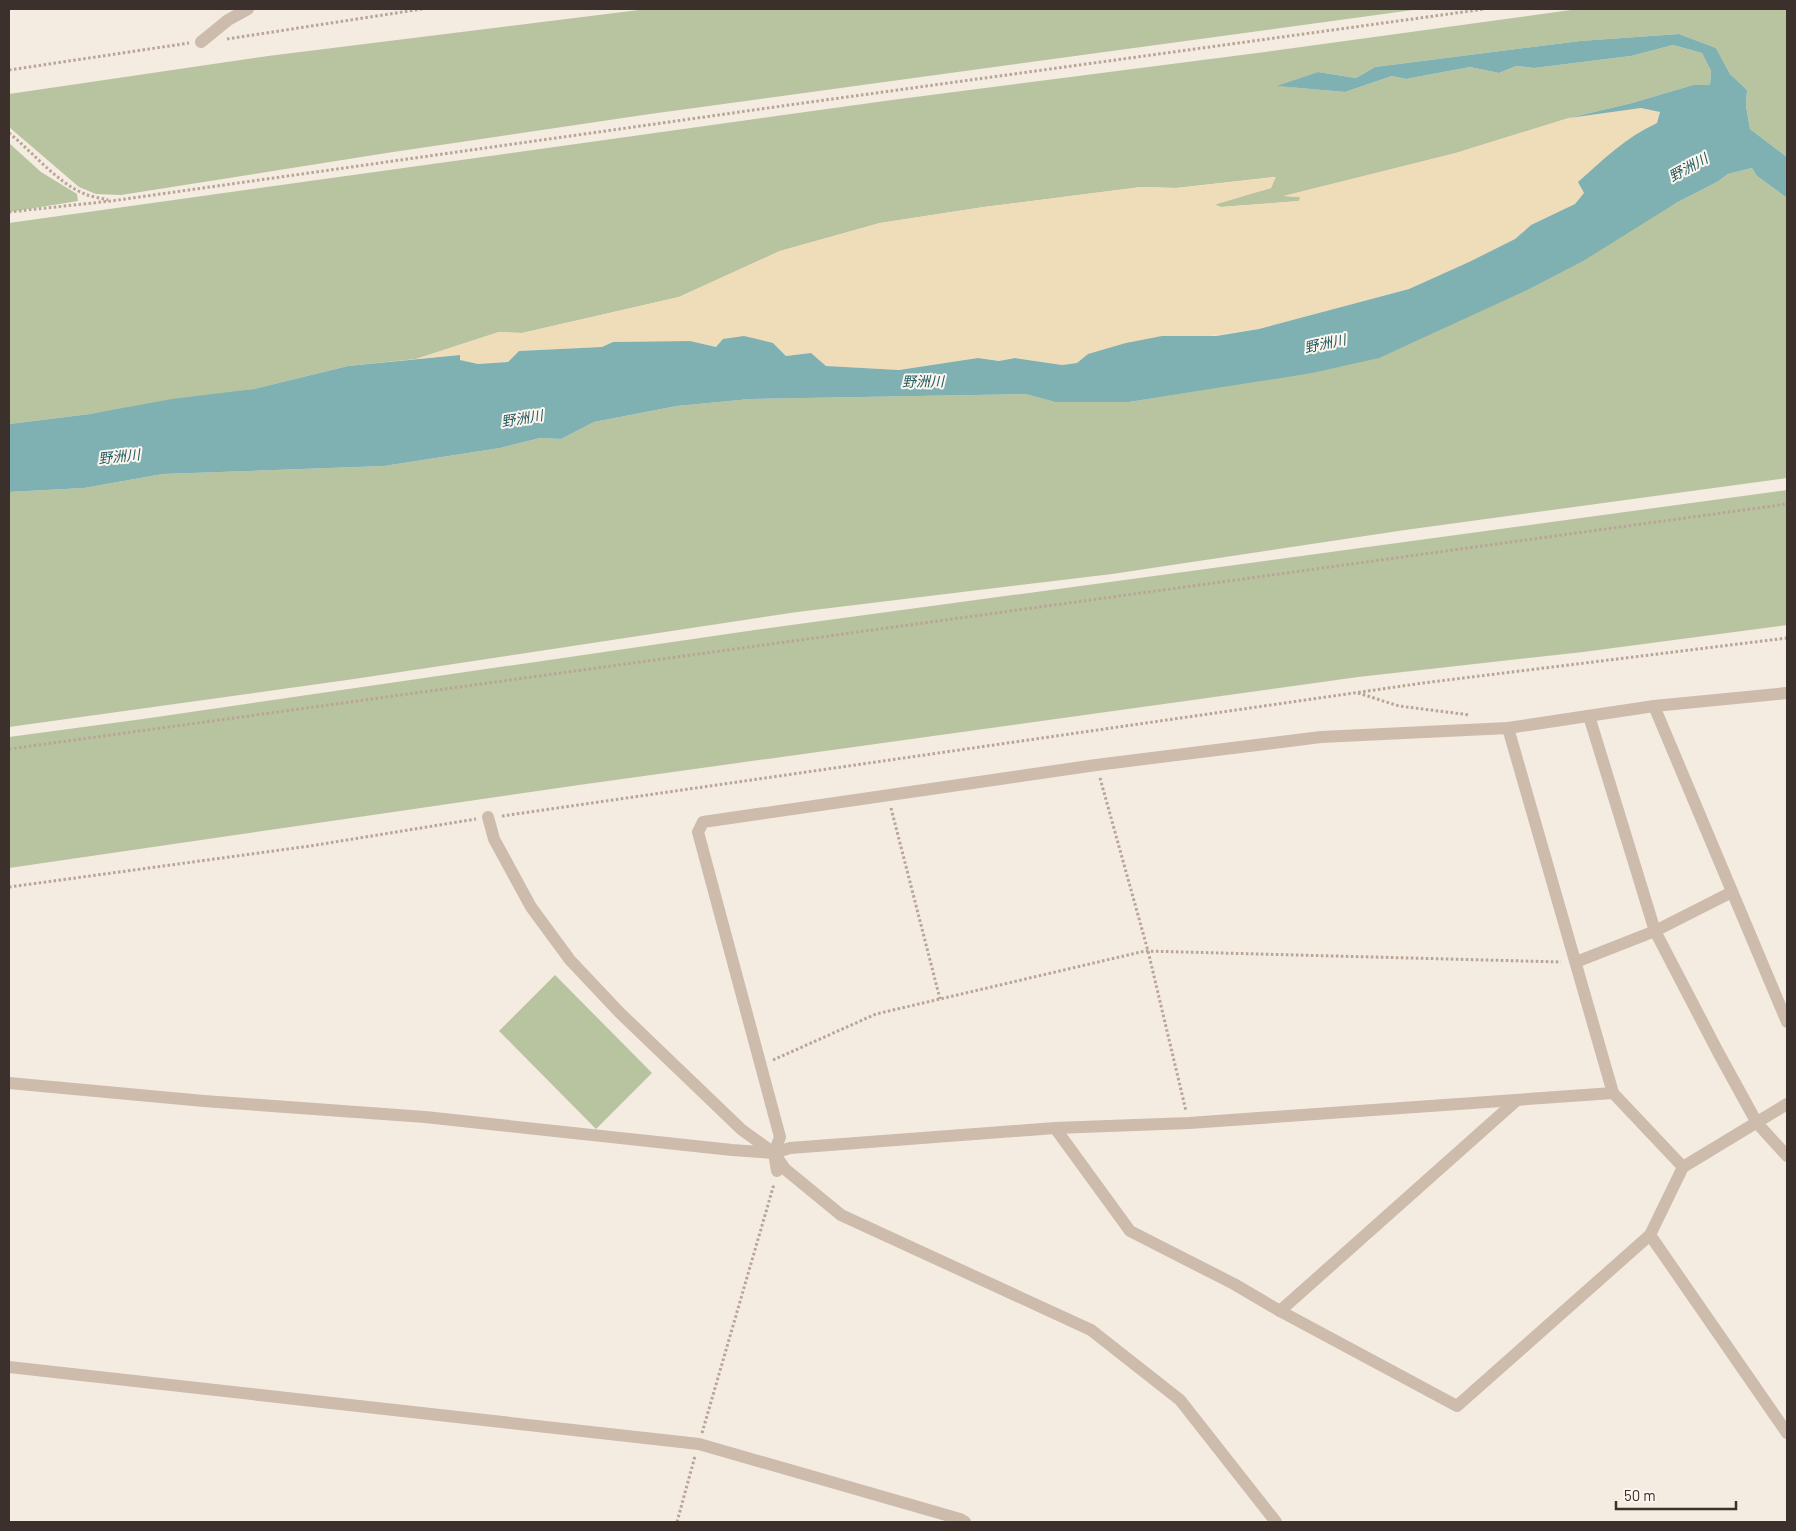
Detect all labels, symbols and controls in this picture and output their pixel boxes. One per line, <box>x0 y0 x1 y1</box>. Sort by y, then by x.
water label: 野洲川 <box>1666 148 1712 185</box>
water label: 野洲川 <box>1303 330 1349 356</box>
water label: 野洲川 <box>902 372 946 390</box>
water label: 野洲川 <box>500 406 546 430</box>
water label: 野洲川 <box>97 445 143 467</box>
scale bar <box>1616 1478 1736 1510</box>
text: 50 m <box>1624 1486 1656 1504</box>

